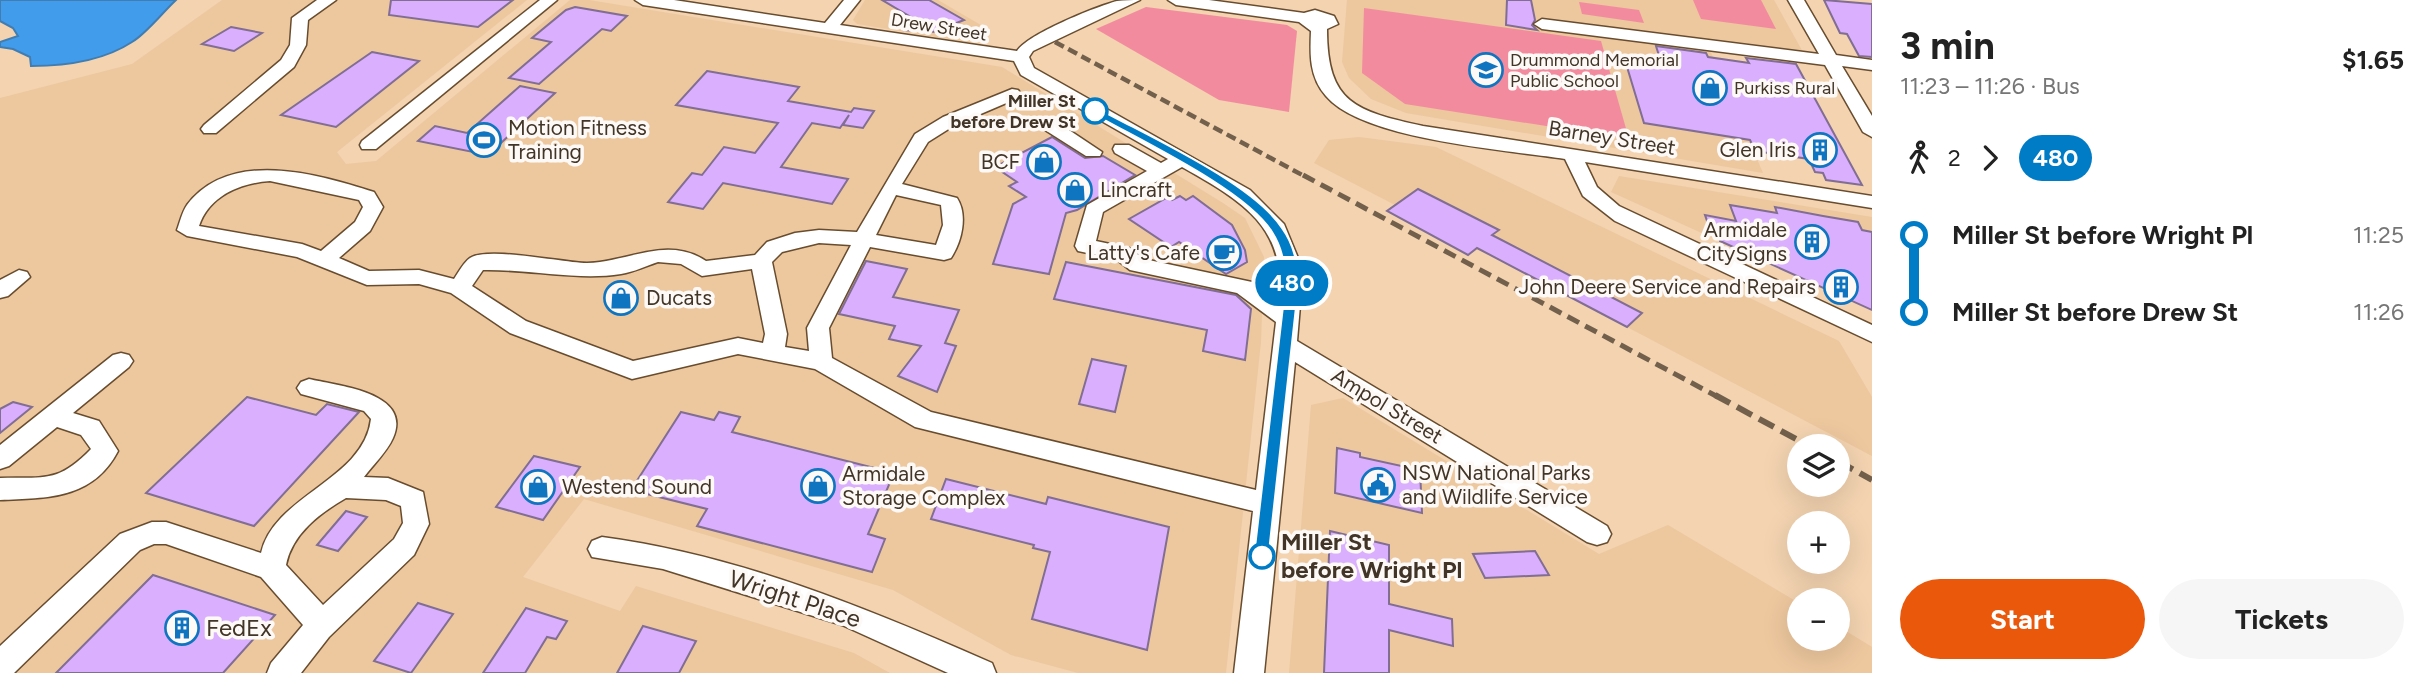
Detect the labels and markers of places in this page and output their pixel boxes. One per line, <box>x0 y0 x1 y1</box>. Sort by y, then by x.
place label: Drummond Memorial Public School <box>1510 49 1679 92</box>
school or university icon: Drummond Memorial Public School <box>1467 51 1505 89</box>
shop icon: Purkiss Rural <box>1691 69 1729 107</box>
place label: Purkiss Rural <box>1734 77 1835 99</box>
place label: Miller St before Drew St <box>950 90 1076 133</box>
marker: Miller St before Drew St <box>1082 98 1108 124</box>
place label: Motion Fitness Training <box>508 115 647 164</box>
sports icon: Motion Fitness Training <box>465 121 503 159</box>
building icon: Glen Iris <box>1801 131 1839 169</box>
place label: Glen Iris <box>1720 137 1796 162</box>
shop icon: BCF <box>1025 143 1063 181</box>
place label: BCF <box>981 149 1020 174</box>
shop icon: Lincraft <box>1056 171 1094 209</box>
place label: Lincraft <box>1100 177 1172 202</box>
place label: Armidale CitySigns <box>1696 217 1787 266</box>
building icon: Armidale CitySigns <box>1793 223 1831 261</box>
cafe icon: Latty's Cafe <box>1205 234 1243 272</box>
place label: Latty's Cafe <box>1087 240 1200 265</box>
building icon: John Deere Service and Repairs <box>1822 268 1860 306</box>
place label: John Deere Service and Repairs <box>1519 274 1816 299</box>
shop icon: Ducats <box>602 279 640 317</box>
place label: Ducats <box>646 285 712 310</box>
place label: NSW National Parks and Wildlife Service <box>1402 460 1590 509</box>
place label: Armidale Storage Complex <box>842 461 1005 510</box>
public building icon: NSW National Parks and Wildlife Service <box>1359 466 1397 504</box>
shop icon: Armidale Storage Complex <box>799 467 837 505</box>
shop icon: Westend Sound <box>519 468 557 506</box>
place label: Westend Sound <box>562 474 712 499</box>
place label: Miller St before Wright Pl <box>1281 527 1462 584</box>
marker: Miller St before Wright Pl <box>1249 543 1275 569</box>
building icon: FedEx <box>163 609 201 647</box>
place label: FedEx <box>206 613 272 642</box>

